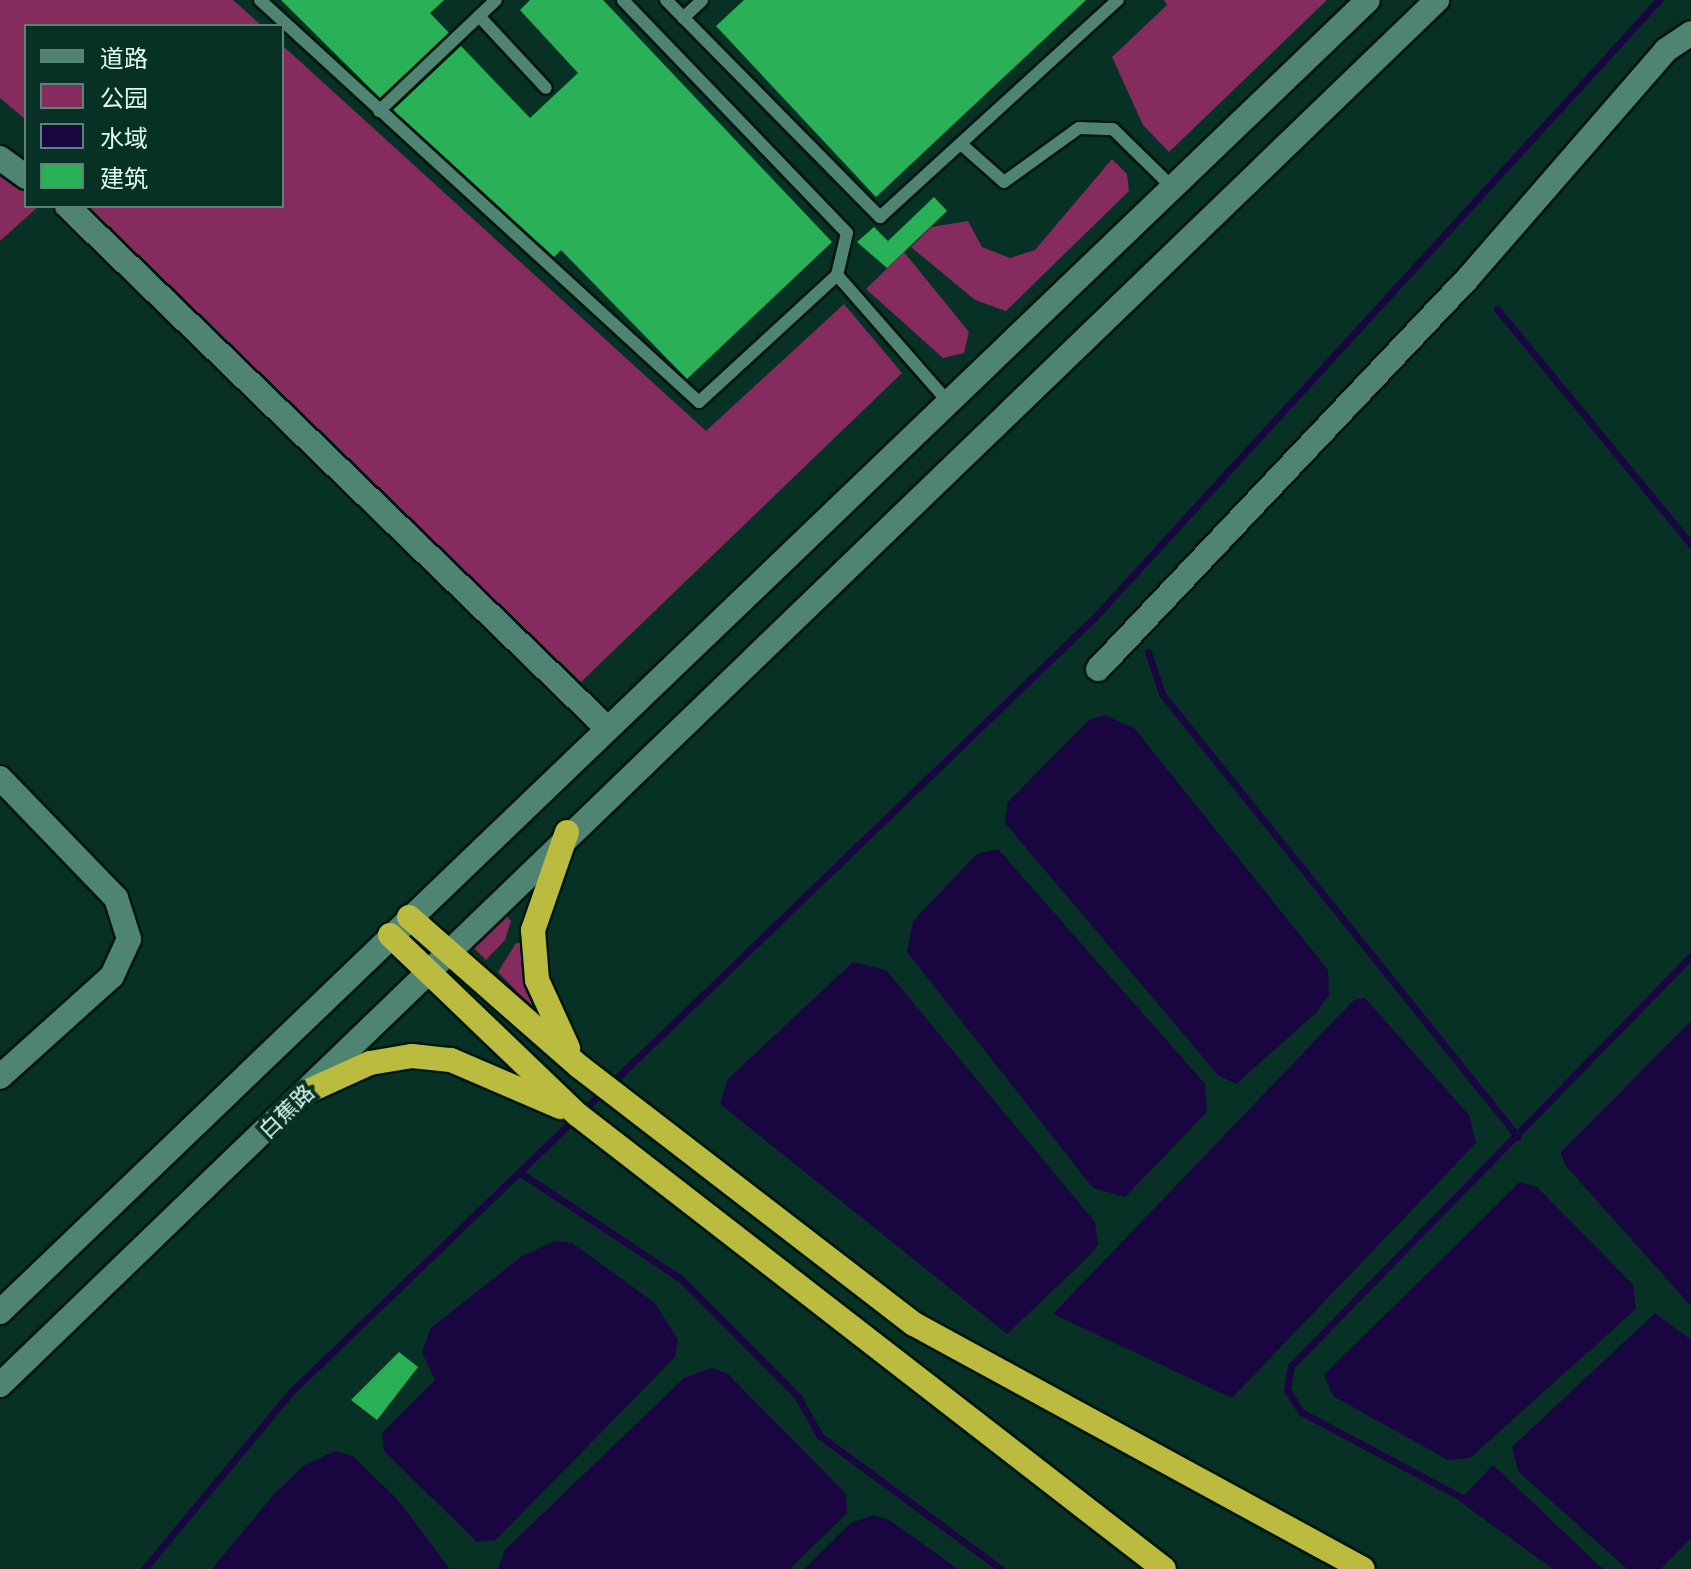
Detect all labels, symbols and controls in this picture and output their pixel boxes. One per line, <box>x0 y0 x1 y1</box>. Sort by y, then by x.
legend <box>24 24 284 208</box>
text: 道路 <box>100 43 148 72</box>
text: 公园 <box>100 83 148 112</box>
text: 水域 <box>100 123 148 152</box>
text: 建筑 <box>100 163 148 192</box>
street label: 白蕉路 <box>253 1079 319 1143</box>

